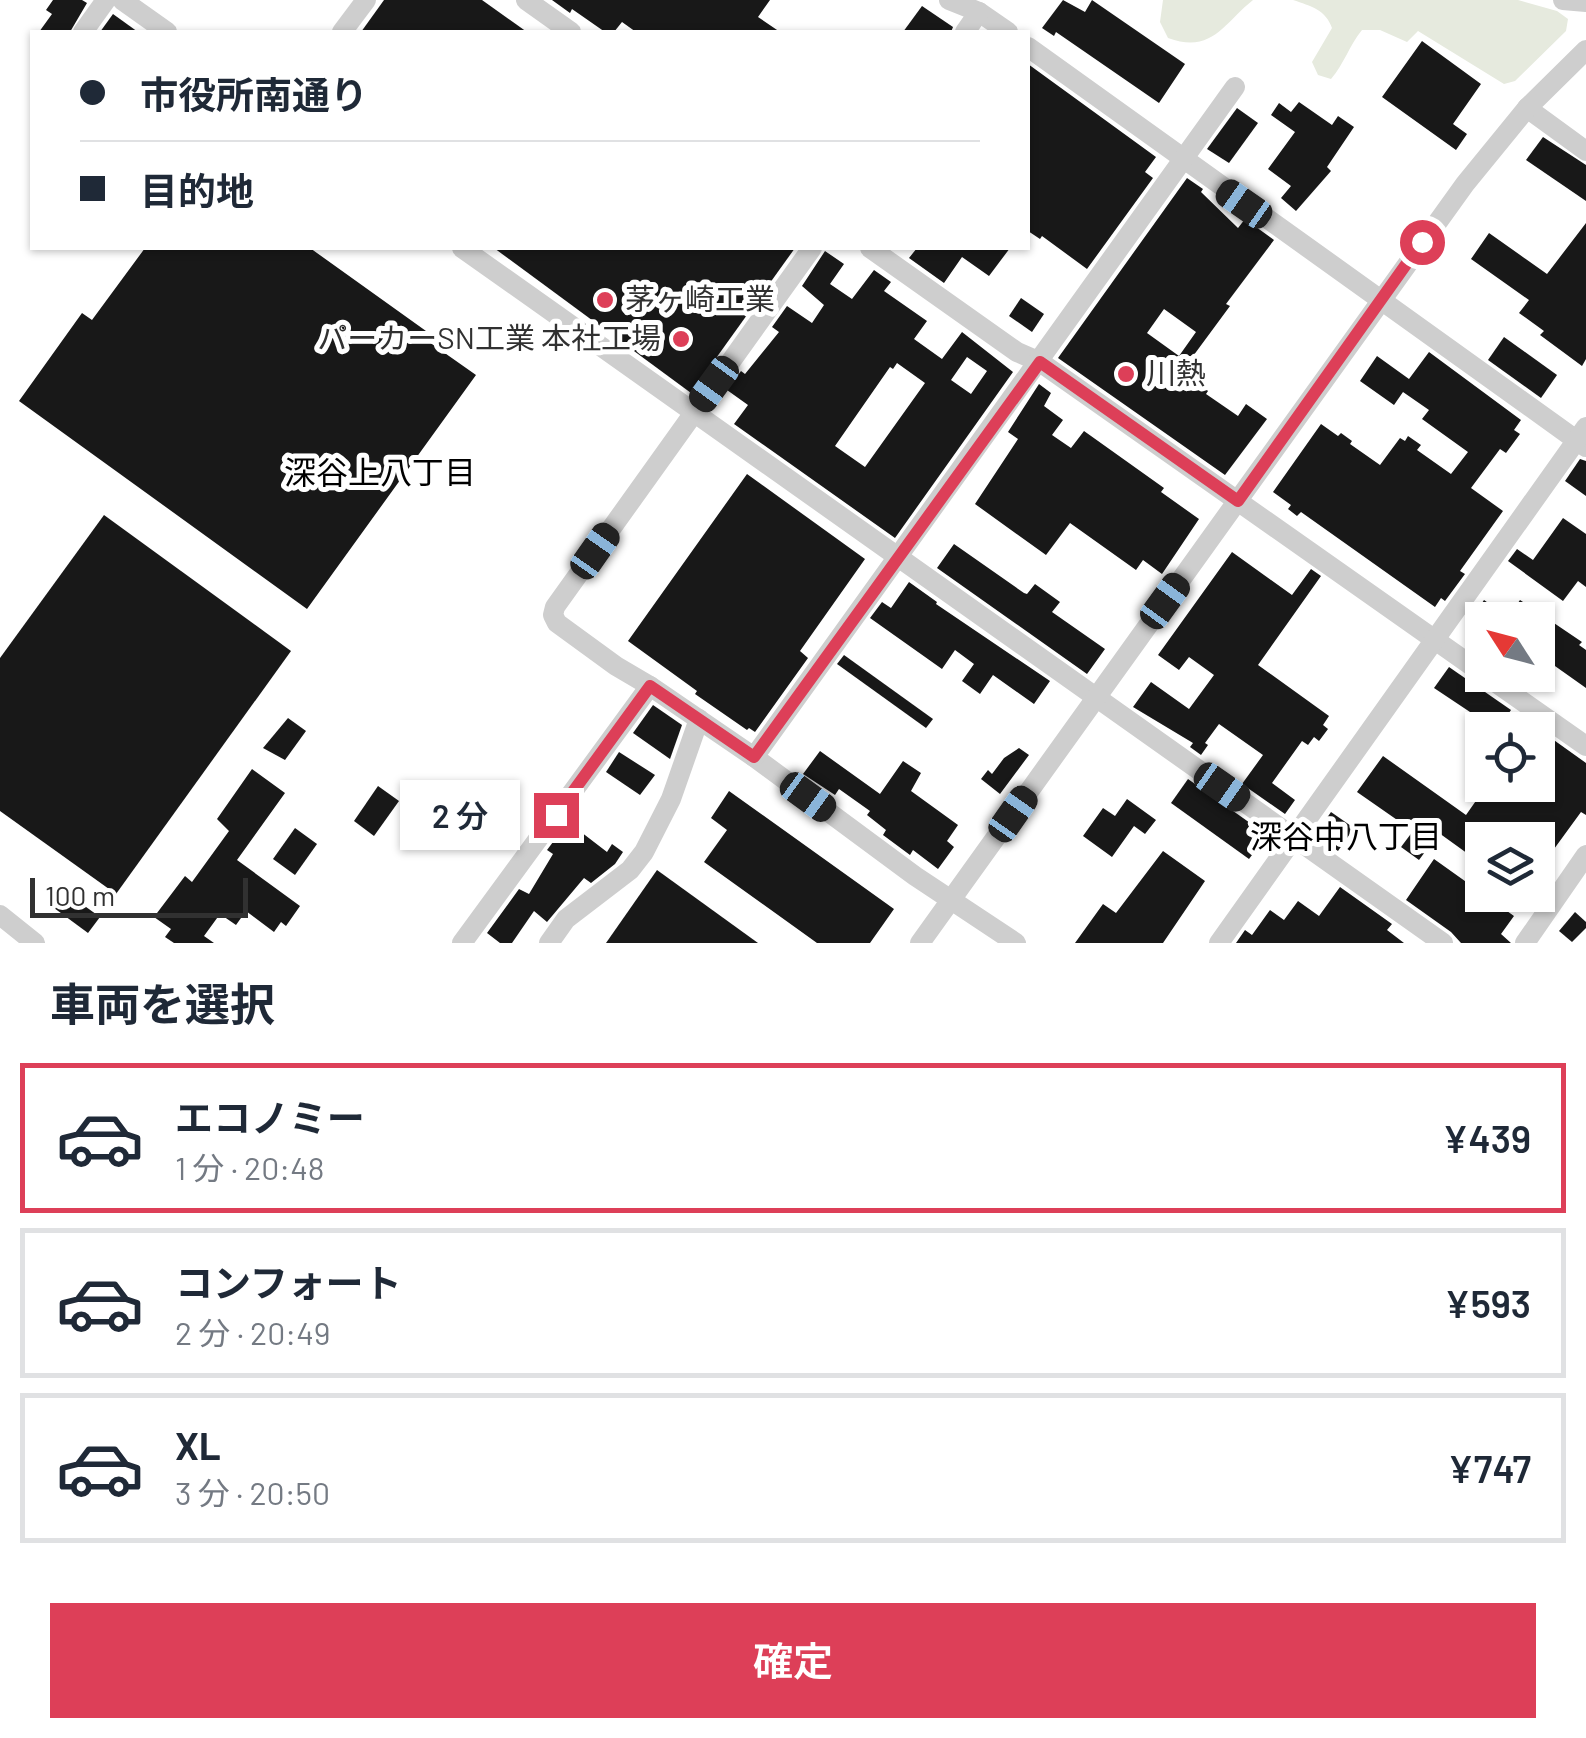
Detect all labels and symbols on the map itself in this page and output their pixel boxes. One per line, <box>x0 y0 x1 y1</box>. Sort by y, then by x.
car <box>1211 175 1277 233</box>
route start <box>1400 220 1445 265</box>
place label: 茅ヶ崎工業 <box>625 280 775 316</box>
marker: 茅ヶ崎工業 <box>594 289 616 311</box>
place label: パーカーSN工業 本社工場 <box>317 319 661 355</box>
marker: パーカーSN工業 本社工場 <box>670 328 692 350</box>
car <box>684 351 744 417</box>
place label: 川熱 <box>1146 354 1206 390</box>
marker: 川熱 <box>1115 363 1137 385</box>
district label: 深谷上八丁目 <box>284 452 476 490</box>
car <box>566 518 624 584</box>
car <box>1135 568 1195 634</box>
north arrow <box>1465 602 1555 692</box>
car <box>1189 758 1255 816</box>
car <box>775 767 841 827</box>
callout: 2 分 <box>401 780 521 850</box>
car <box>984 781 1042 847</box>
route end <box>534 793 579 838</box>
district label: 深谷中八丁目 <box>1250 816 1442 854</box>
scale bar <box>30 873 248 918</box>

